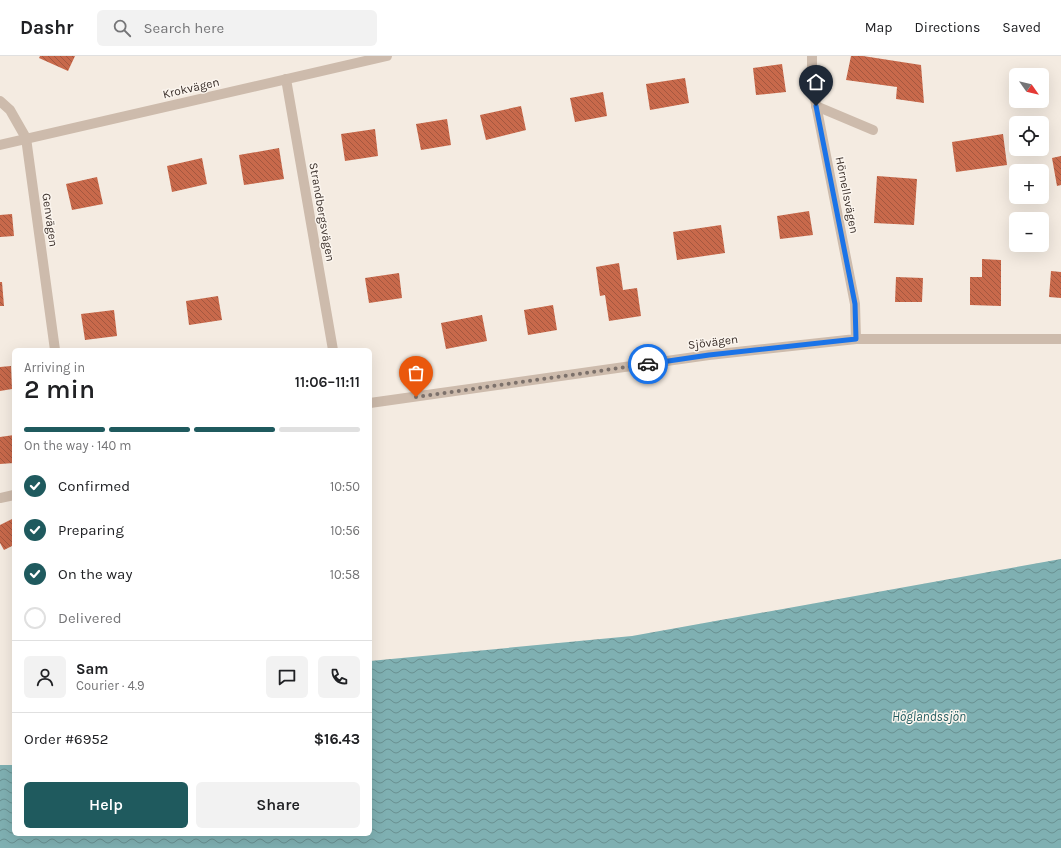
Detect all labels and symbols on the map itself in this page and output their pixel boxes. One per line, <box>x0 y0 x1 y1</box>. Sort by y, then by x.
pin <box>799 65 833 106</box>
north arrow <box>1009 68 1049 108</box>
street label: Krokvägen <box>161 75 221 101</box>
street label: Hörnellsvägen <box>833 155 861 235</box>
street label: Strandbergsvägen <box>306 161 338 263</box>
street label: Genvägen <box>39 192 61 248</box>
street label: Sjövägen <box>687 332 739 352</box>
courier <box>628 344 668 384</box>
pin <box>399 356 433 397</box>
water label: Höglandssjön <box>892 709 966 724</box>

